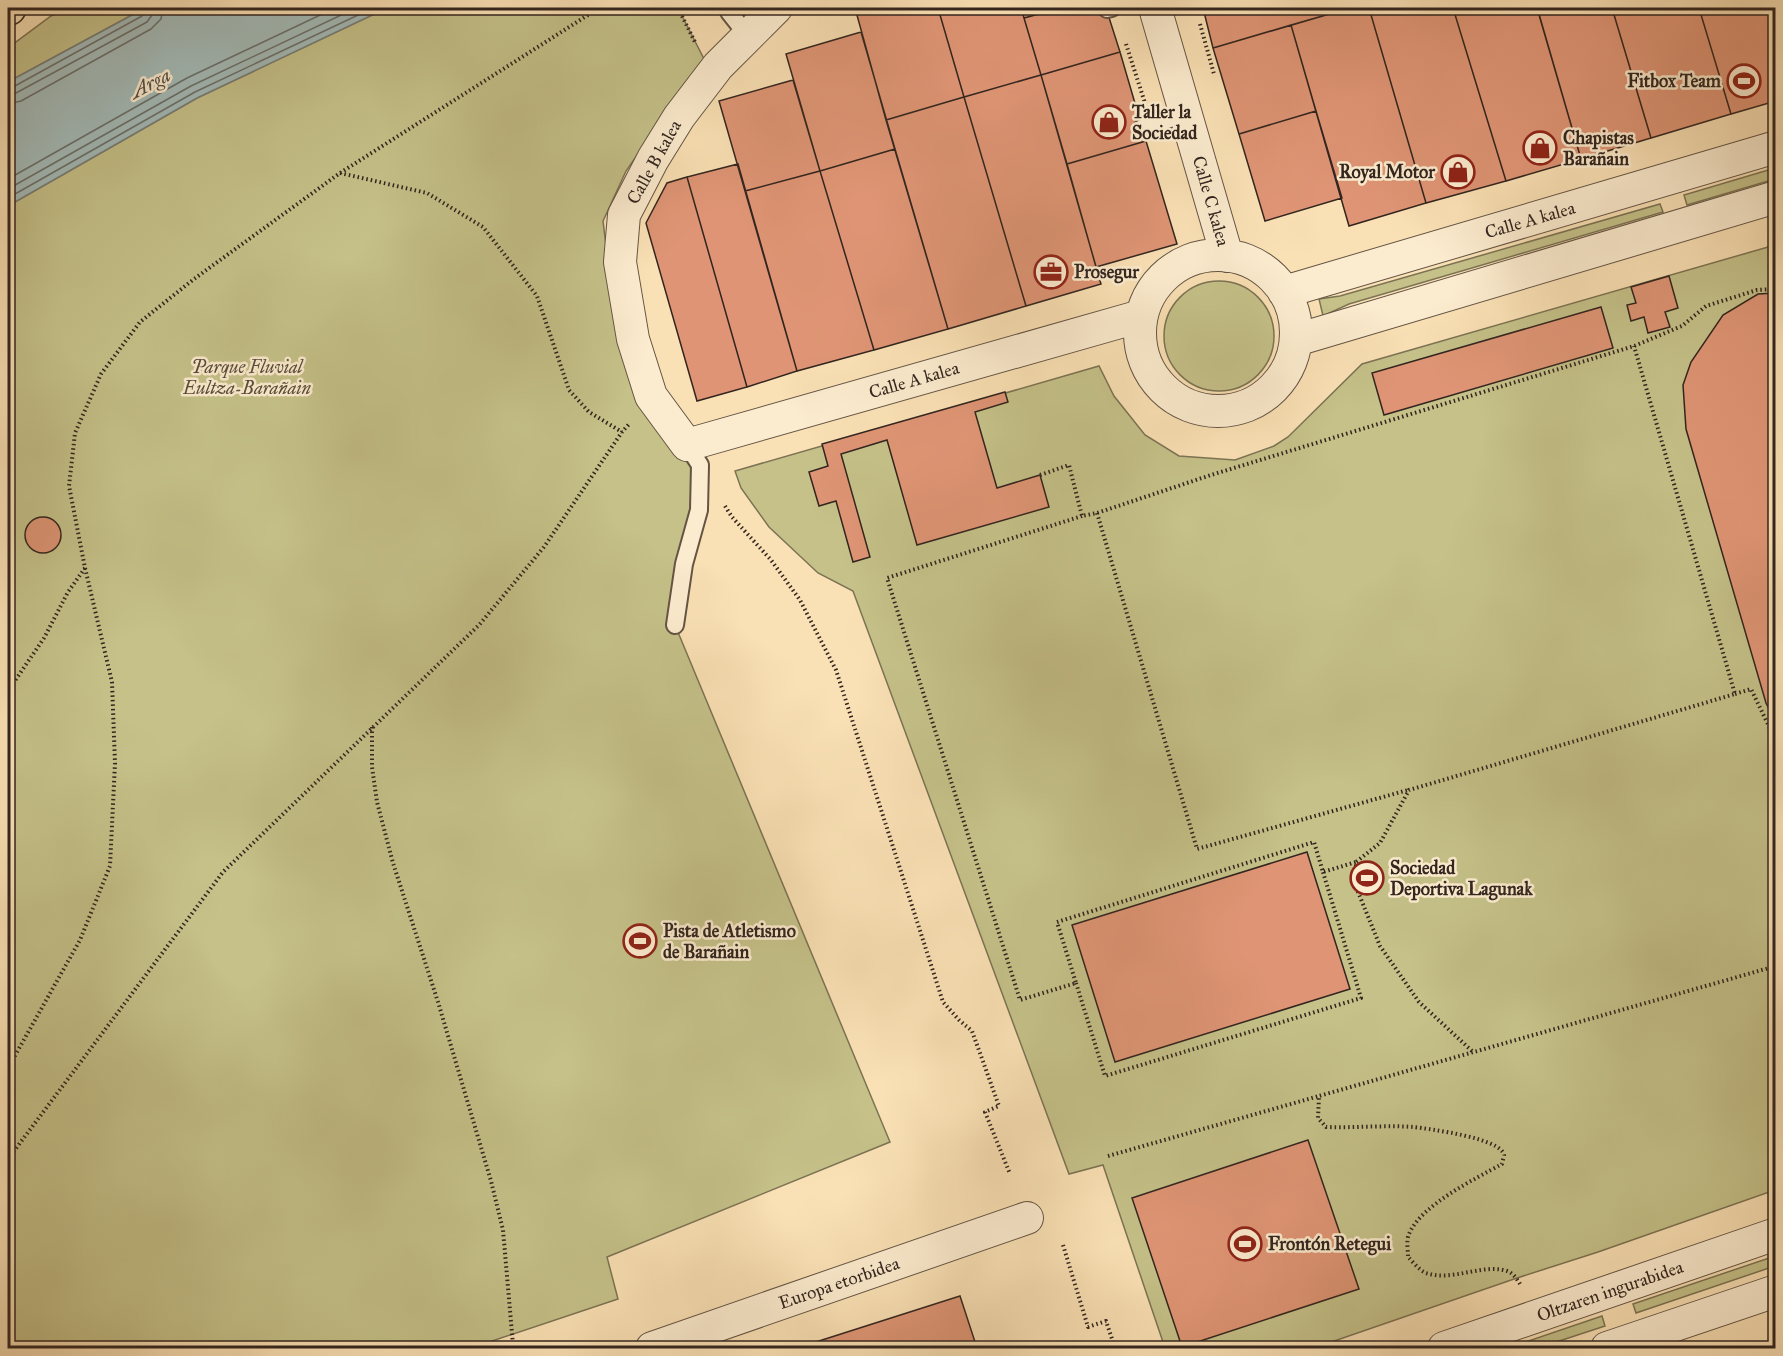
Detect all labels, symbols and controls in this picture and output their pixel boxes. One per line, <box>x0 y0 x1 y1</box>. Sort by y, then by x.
water label: Arga <box>124 62 174 104</box>
sports icon: Fitbox Team <box>1726 63 1762 99</box>
place label: Fitbox Team <box>1627 70 1722 92</box>
place label: Taller la Sociedad <box>1131 101 1198 144</box>
shop icon: Taller la Sociedad <box>1091 104 1127 140</box>
street label: Calle B kalea <box>622 116 686 208</box>
place label: Chapistas Barañain <box>1563 127 1634 170</box>
shop icon: Chapistas Barañain <box>1522 130 1558 166</box>
street label: Calle C kalea <box>1188 153 1234 249</box>
shop icon: Royal Motor <box>1440 154 1476 190</box>
place label: Royal Motor <box>1339 161 1436 184</box>
street label: Calle A kalea <box>1482 197 1578 243</box>
office icon: Prosegur <box>1033 254 1069 290</box>
place label: Prosegur <box>1074 261 1140 284</box>
park label: Parque Fluvial Eultza-Barañain <box>182 356 312 399</box>
street label: Calle A kalea <box>866 357 962 403</box>
place label: Sociedad Deportiva Lagunak <box>1390 857 1533 901</box>
sports icon: Sociedad Deportiva Lagunak <box>1349 860 1385 896</box>
place label: Pista de Atletismo de Barañain <box>663 920 796 963</box>
sports icon: Pista de Atletismo de Barañain <box>622 923 658 959</box>
sports icon: Frontón Retegui <box>1227 1226 1263 1262</box>
place label: Frontón Retegui <box>1268 1233 1392 1256</box>
street label: Europa etorbidea <box>776 1252 903 1314</box>
street label: Oltzaren ingurabidea <box>1534 1255 1687 1327</box>

